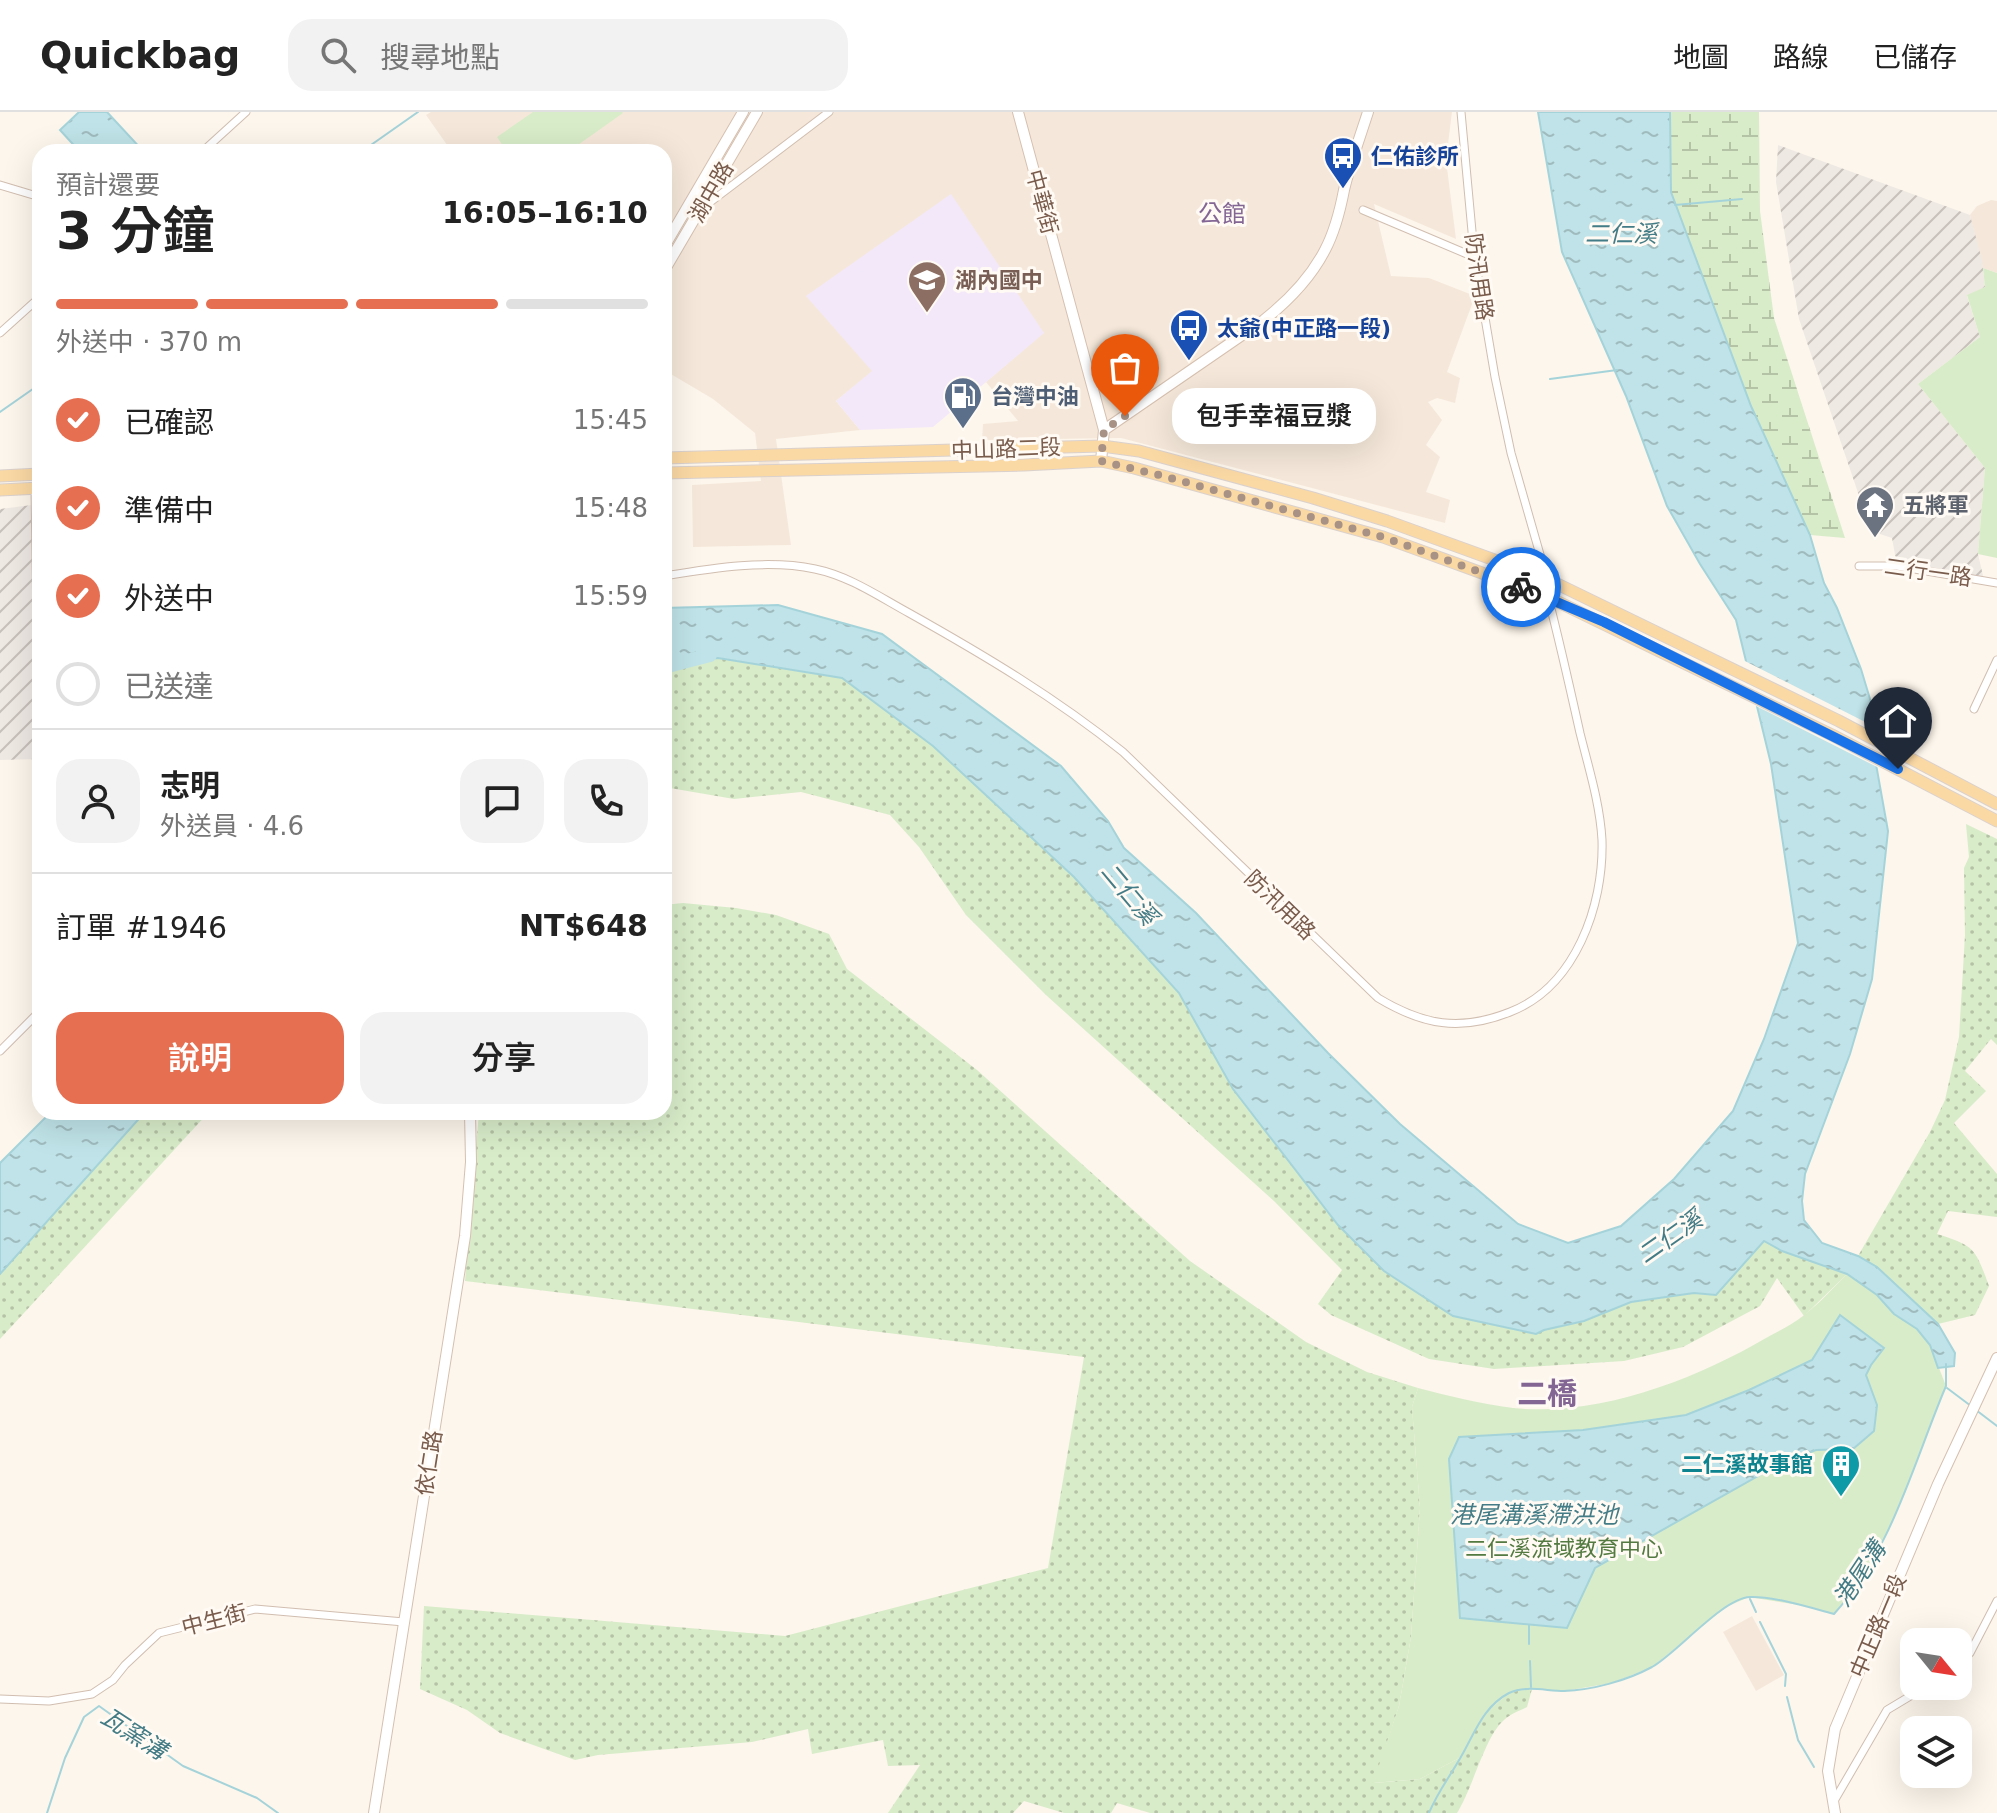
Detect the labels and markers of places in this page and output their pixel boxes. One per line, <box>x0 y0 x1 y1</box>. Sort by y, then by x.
bus stop icon: 仁佑診所 <box>1322 135 1364 190</box>
place label: 仁佑診所 <box>1371 144 1459 169</box>
school or university icon: 湖內國中 <box>906 259 948 314</box>
place label: 湖內國中 <box>955 268 1043 293</box>
bus stop icon: 太爺(中正路一段) <box>1168 307 1210 362</box>
place label: 太爺(中正路一段) <box>1217 316 1391 341</box>
pin <box>1091 334 1159 416</box>
fuel station icon: 台灣中油 <box>942 375 984 430</box>
place label: 台灣中油 <box>991 384 1079 409</box>
callout: 包手幸福豆漿 <box>1173 388 1377 444</box>
temple icon: 五將軍 <box>1854 484 1896 539</box>
place label: 五將軍 <box>1903 493 1969 518</box>
pin <box>1864 687 1932 769</box>
building icon: 二仁溪故事館 <box>1820 1443 1862 1498</box>
place label: 二仁溪故事館 <box>1681 1452 1813 1477</box>

